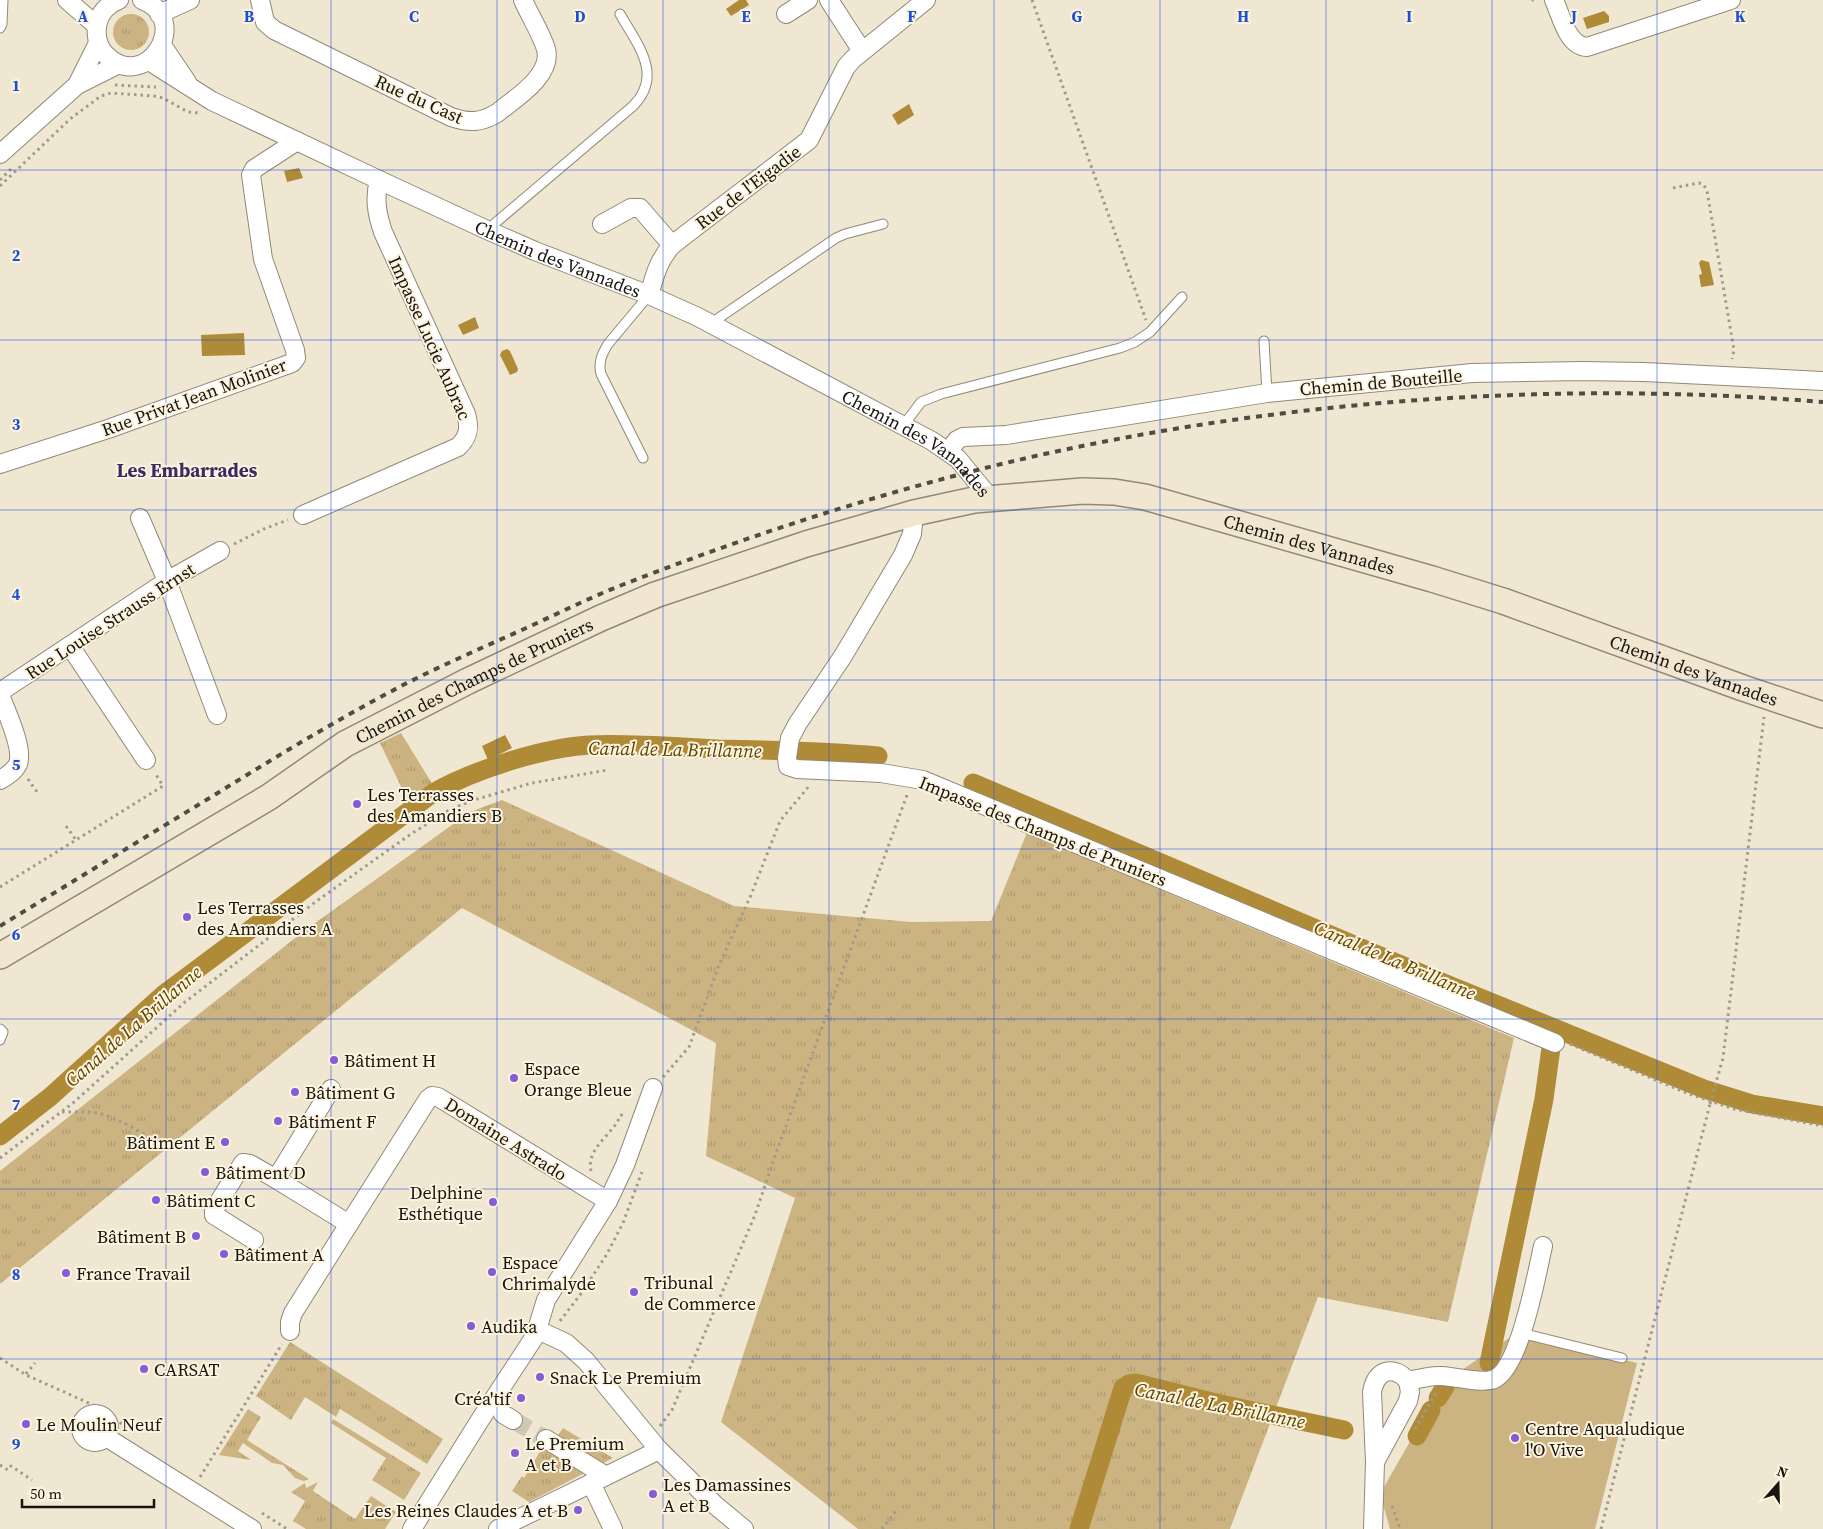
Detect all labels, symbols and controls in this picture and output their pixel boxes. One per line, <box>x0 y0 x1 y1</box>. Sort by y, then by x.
text: A <box>78 5 89 27</box>
text: B <box>244 5 255 27</box>
text: C <box>409 5 419 27</box>
text: D <box>574 5 586 27</box>
text: E <box>741 5 751 27</box>
text: F <box>907 5 917 27</box>
text: G <box>1072 5 1083 27</box>
text: H <box>1237 5 1249 27</box>
text: I <box>1406 5 1412 27</box>
text: J <box>1570 5 1577 27</box>
text: K <box>1734 5 1746 27</box>
street label: Rue du Cast <box>371 68 467 130</box>
text: 1 <box>12 74 20 96</box>
street label: Rue de l'Eigadie <box>690 139 806 235</box>
street label: Chemin des Vannades <box>471 214 645 303</box>
text: 2 <box>12 244 21 266</box>
street label: Impasse Lucie Aubrac <box>383 252 478 424</box>
street label: Rue Privat Jean Molinier <box>98 352 290 442</box>
street label: Chemin de Bouteille <box>1298 362 1464 402</box>
street label: Chemin des Vannades <box>838 383 997 502</box>
text: 3 <box>12 413 21 435</box>
district label: Les Embarrades <box>117 457 258 483</box>
street label: Chemin des Vannades <box>1221 508 1398 580</box>
street label: Rue Louise Strauss Ernst <box>20 557 200 685</box>
text: 4 <box>12 583 21 605</box>
street label: Chemin des Champs de Pruniers <box>351 611 597 749</box>
street label: Chemin des Vannades <box>1606 628 1782 712</box>
water label: Canal de La Brillanne <box>588 734 762 764</box>
text: 5 <box>12 753 21 775</box>
street label: Impasse des Champs de Pruniers <box>915 770 1171 892</box>
place label: Les Terrasses des Amandiers B <box>367 782 502 828</box>
marker: Les Terrasses des Amandiers B <box>351 798 363 810</box>
place label: Les Terrasses des Amandiers A <box>197 895 333 941</box>
marker: Les Terrasses des Amandiers A <box>181 911 193 923</box>
water label: Canal de La Brillanne <box>1310 914 1480 1006</box>
text: 6 <box>12 923 21 945</box>
water label: Canal de La Brillanne <box>59 959 207 1093</box>
place label: Bâtiment H <box>344 1048 436 1073</box>
marker: Bâtiment H <box>328 1054 340 1066</box>
place label: Espace Orange Bleue <box>524 1056 632 1102</box>
marker: Espace Orange Bleue <box>508 1072 520 1084</box>
place label: Bâtiment G <box>305 1080 395 1105</box>
marker: Bâtiment G <box>289 1086 301 1098</box>
street label: Domaine Astrado <box>440 1091 572 1187</box>
text: 7 <box>12 1093 21 1115</box>
place label: Bâtiment F <box>288 1109 376 1134</box>
marker: Bâtiment F <box>272 1115 284 1127</box>
place label: Bâtiment E <box>126 1130 215 1155</box>
marker: Bâtiment E <box>219 1136 231 1148</box>
place label: Bâtiment D <box>215 1160 306 1185</box>
marker: Bâtiment D <box>199 1166 211 1178</box>
place label: Delphine Esthétique <box>398 1180 483 1226</box>
place label: Bâtiment C <box>166 1188 255 1213</box>
marker: Bâtiment C <box>150 1194 162 1206</box>
marker: Delphine Esthétique <box>487 1196 499 1208</box>
place label: Bâtiment B <box>97 1224 186 1249</box>
marker: Bâtiment B <box>190 1230 202 1242</box>
place label: Bâtiment A <box>234 1242 324 1267</box>
marker: Bâtiment A <box>218 1248 230 1260</box>
place label: Espace Chrimalyde <box>502 1250 596 1296</box>
place label: France Travail <box>76 1261 190 1286</box>
text: 8 <box>12 1263 20 1285</box>
marker: Espace Chrimalyde <box>486 1266 498 1278</box>
marker: France Travail <box>60 1267 72 1279</box>
place label: Tribunal de Commerce <box>644 1270 756 1316</box>
marker: Tribunal de Commerce <box>628 1286 640 1298</box>
place label: Audika <box>481 1314 538 1339</box>
marker: Audika <box>465 1320 477 1332</box>
place label: CARSAT <box>154 1357 220 1382</box>
marker: CARSAT <box>138 1363 150 1375</box>
place label: Snack Le Premium <box>550 1365 701 1390</box>
marker: Snack Le Premium <box>534 1371 546 1383</box>
water label: Canal de La Brillanne <box>1132 1376 1308 1434</box>
place label: Créa'tif <box>454 1386 513 1411</box>
marker: Créa'tif <box>515 1392 527 1404</box>
place label: Le Moulin Neuf <box>36 1412 163 1437</box>
place label: Centre Aqualudique l'O Vive <box>1525 1416 1685 1462</box>
marker: Le Moulin Neuf <box>20 1418 32 1430</box>
place label: Le Premium A et B <box>525 1431 624 1477</box>
marker: Centre Aqualudique l'O Vive <box>1509 1432 1521 1444</box>
text: 9 <box>12 1433 21 1455</box>
marker: Le Premium A et B <box>509 1447 521 1459</box>
north arrow <box>1753 1459 1803 1509</box>
text: N <box>1774 1461 1791 1483</box>
place label: Les Damassines A et B <box>663 1472 791 1518</box>
scale bar <box>22 1476 155 1508</box>
text: 50 m <box>30 1483 62 1504</box>
marker: Les Damassines A et B <box>647 1488 659 1500</box>
place label: Les Reines Claudes A et B <box>364 1498 568 1523</box>
marker: Les Reines Claudes A et B <box>572 1504 584 1516</box>

